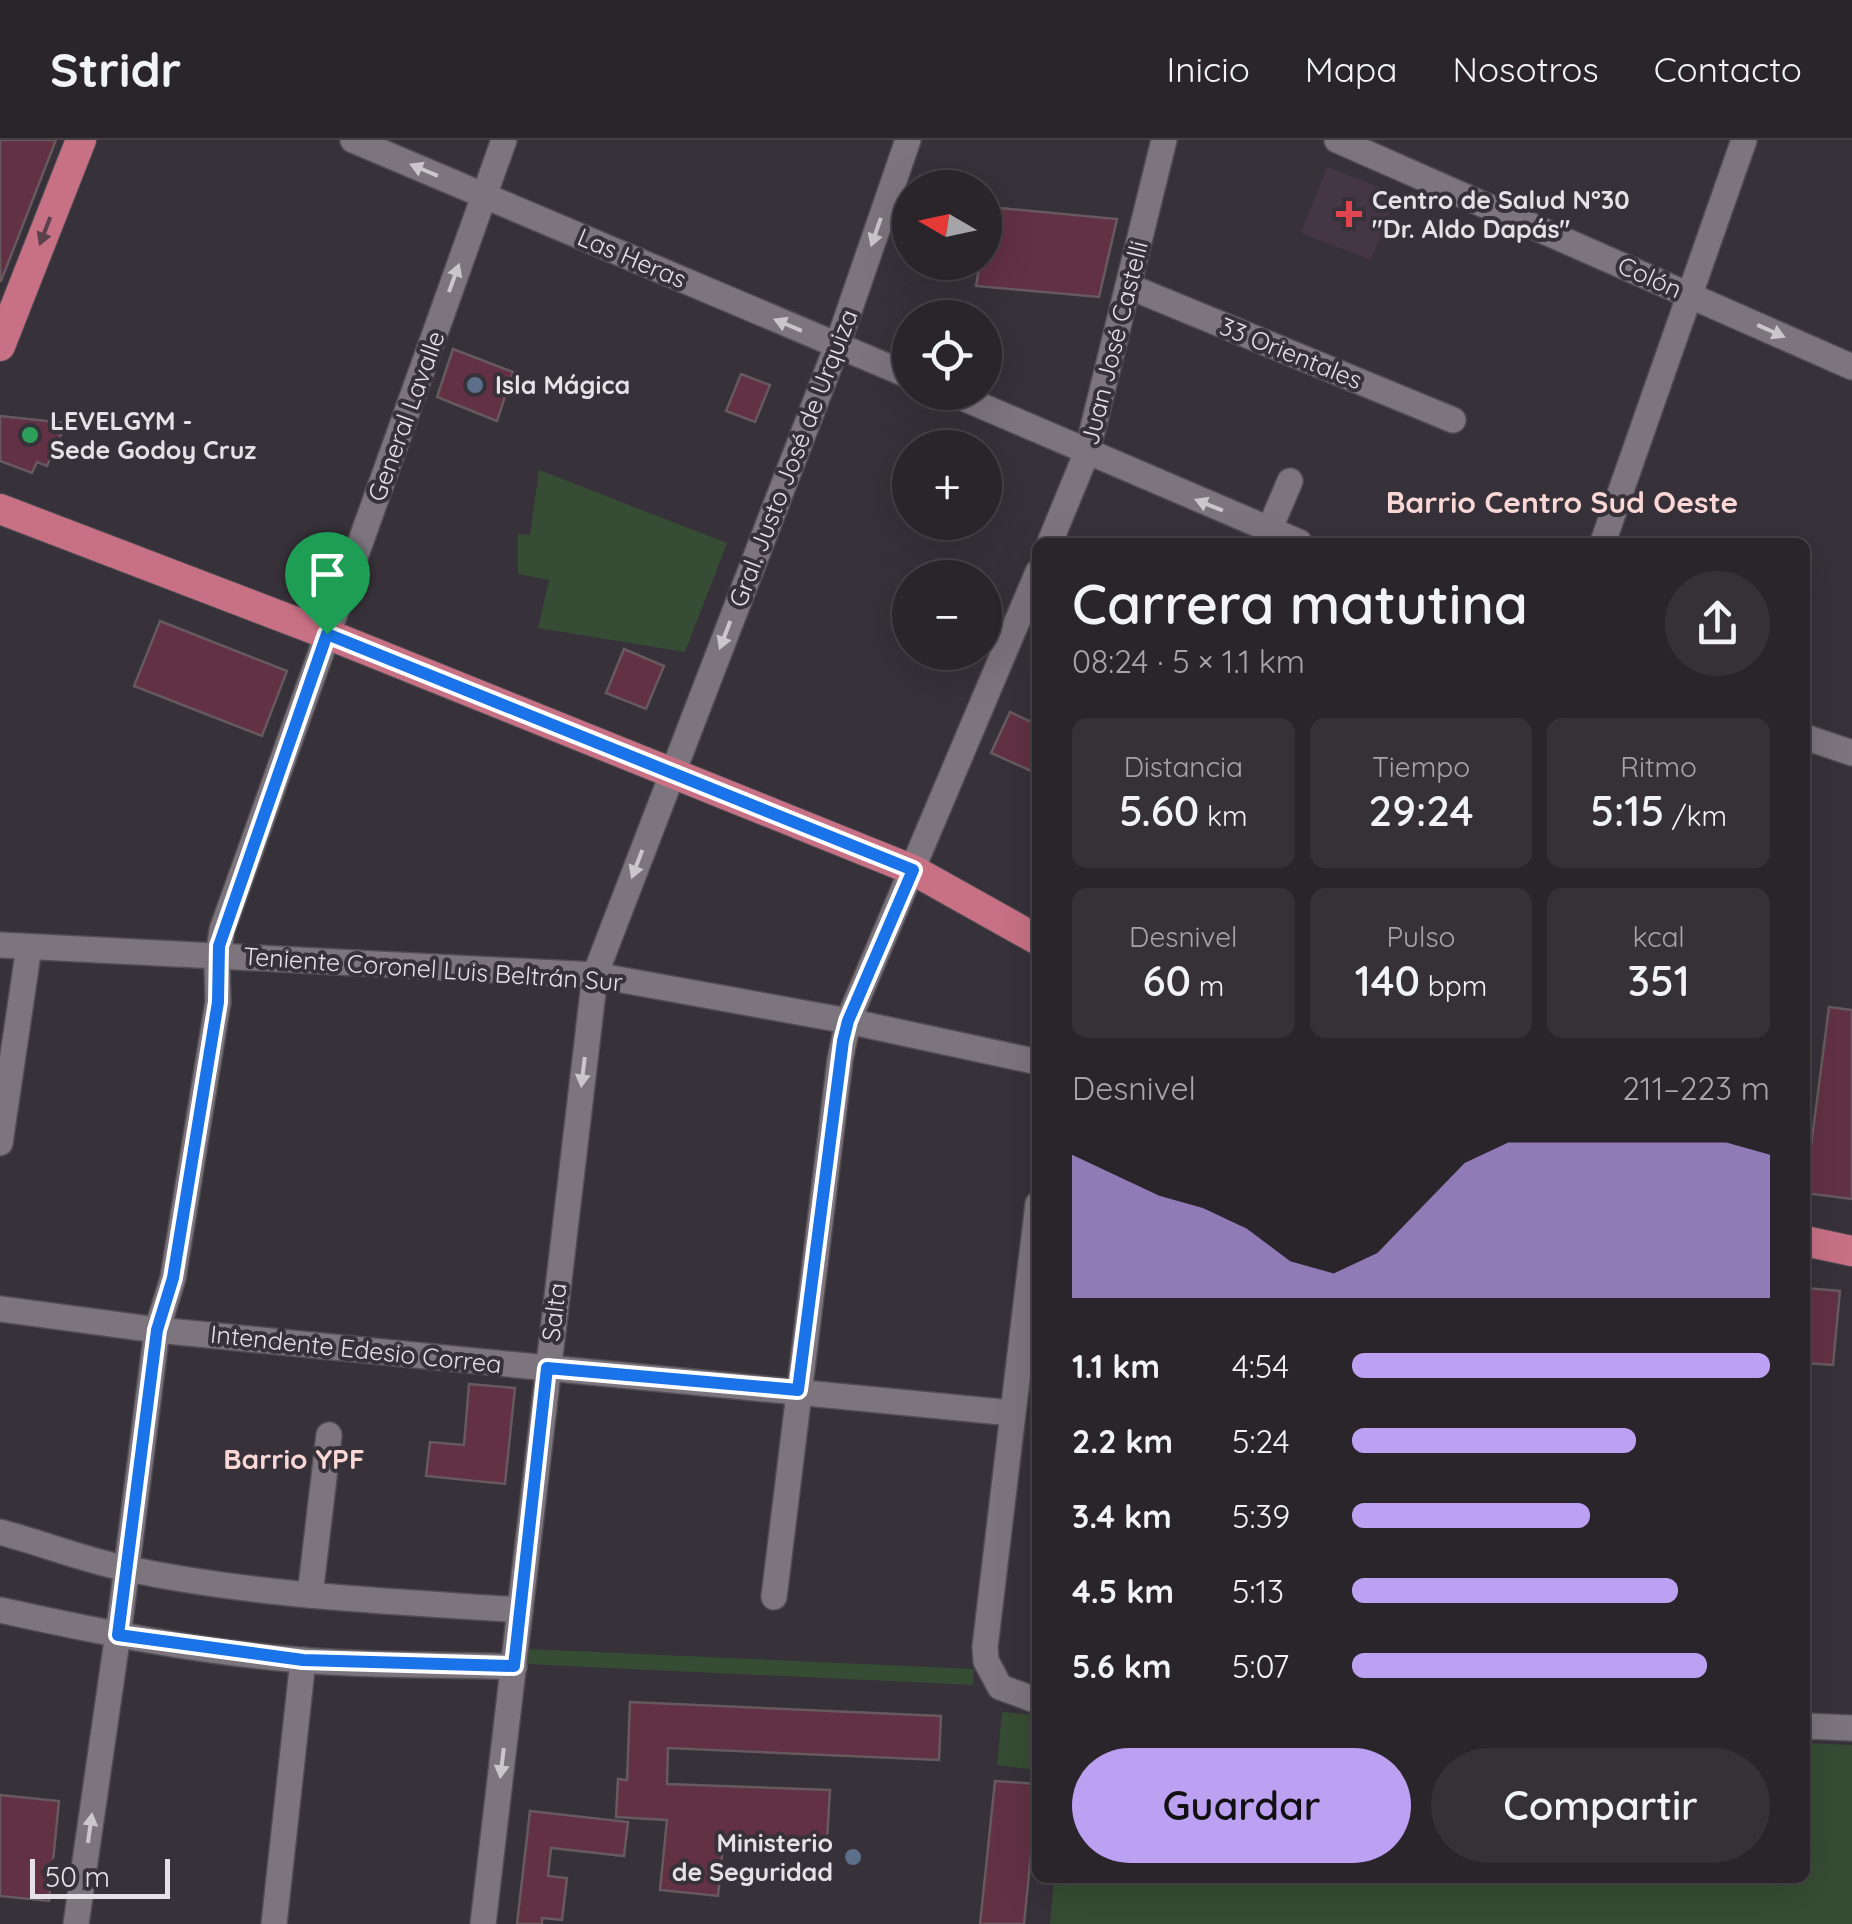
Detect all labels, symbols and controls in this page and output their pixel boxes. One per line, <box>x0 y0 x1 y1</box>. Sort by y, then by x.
text: Stridr <box>50 39 181 99</box>
text: Inicio <box>1167 47 1250 91</box>
text: Mapa <box>1305 47 1397 91</box>
text: Nosotros <box>1452 47 1599 91</box>
text: Contacto <box>1654 47 1802 91</box>
one-way arrow <box>409 162 439 178</box>
north arrow <box>892 170 1002 280</box>
map controls <box>892 170 1002 670</box>
place label: Centro de Salud N°30 "Dr. Aldo Dapás" <box>1372 184 1630 244</box>
marker: Centro de Salud N°30 "Dr. Aldo Dapás" <box>1336 201 1362 227</box>
one-way arrow <box>37 216 52 246</box>
one-way arrow <box>868 218 883 248</box>
street label: Las Heras <box>573 221 691 294</box>
street label: Juan José Castelli <box>1073 237 1154 448</box>
street label: Colón <box>1613 249 1687 304</box>
one-way arrow <box>448 263 463 293</box>
button: locate <box>892 300 1002 410</box>
street label: Gral. Justo José de Urquiza <box>721 305 864 611</box>
street label: 33 Orientales <box>1216 310 1367 395</box>
one-way arrow <box>773 317 803 333</box>
one-way arrow <box>1757 322 1786 339</box>
street label: General Lavalle <box>360 326 451 505</box>
place label: Isla Mágica <box>495 369 630 400</box>
marker: Isla Mágica <box>464 374 486 396</box>
place label: LEVELGYM - Sede Godoy Cruz <box>50 405 256 465</box>
marker: LEVELGYM - Sede Godoy Cruz <box>19 424 41 446</box>
button: + <box>892 430 1002 540</box>
district label: Barrio Centro Sud Oeste <box>1386 483 1738 521</box>
one-way arrow <box>1194 497 1224 513</box>
pin <box>285 532 370 635</box>
icon: arrive <box>300 547 355 602</box>
button: − <box>892 560 1002 670</box>
text: Carrera matutina <box>1072 569 1528 638</box>
button: share <box>1665 571 1770 676</box>
one-way arrow <box>717 620 733 650</box>
text: 08:24 · 5 × 1.1 km <box>1072 641 1305 681</box>
text: Distancia <box>1124 749 1243 784</box>
text: Tiempo <box>1372 749 1470 784</box>
text: Ritmo <box>1620 749 1697 784</box>
text: 5.60 <box>1119 784 1199 837</box>
text: 29:24 <box>1368 784 1474 837</box>
text: 5:15 <box>1590 784 1664 837</box>
text: km <box>1199 798 1248 833</box>
text: /km <box>1664 798 1727 833</box>
one-way arrow <box>629 850 644 880</box>
text: Desnivel <box>1129 919 1238 954</box>
text: Pulso <box>1387 919 1455 954</box>
text: kcal <box>1633 919 1685 954</box>
street label: Teniente Coronel Luis Beltrán Sur <box>242 940 624 997</box>
text: 60 <box>1142 954 1191 1007</box>
text: 140 <box>1355 954 1420 1007</box>
text: 351 <box>1628 954 1690 1007</box>
text: m <box>1191 968 1224 1003</box>
text: bpm <box>1420 968 1487 1003</box>
one-way arrow <box>575 1057 591 1088</box>
text: Desnivel <box>1072 1068 1196 1108</box>
text: 211–223 m <box>1622 1068 1770 1108</box>
street label: Salta <box>535 1281 572 1343</box>
street label: Intendente Edesio Correa <box>209 1318 503 1379</box>
text: 1.1 km <box>1072 1346 1160 1386</box>
text: 4:54 <box>1232 1346 1289 1386</box>
text: 2.2 km <box>1072 1421 1173 1461</box>
text: 5:24 <box>1232 1421 1290 1461</box>
district label: Barrio YPF <box>223 1441 365 1476</box>
text: 3.4 km <box>1072 1496 1172 1536</box>
text: 5:39 <box>1232 1496 1290 1536</box>
text: 4.5 km <box>1072 1571 1174 1611</box>
text: 5:13 <box>1232 1571 1284 1611</box>
text: 5.6 km <box>1072 1646 1172 1686</box>
text: 5:07 <box>1232 1646 1289 1686</box>
one-way arrow <box>494 1748 510 1780</box>
button: Guardar <box>1072 1748 1411 1863</box>
button: Compartir <box>1431 1748 1770 1863</box>
one-way arrow <box>82 1811 98 1843</box>
place label: Ministerio de Seguridad <box>672 1827 833 1887</box>
marker: Ministerio de Seguridad <box>842 1846 864 1868</box>
scale bar <box>30 1854 170 1898</box>
text: 50 m <box>45 1859 110 1894</box>

